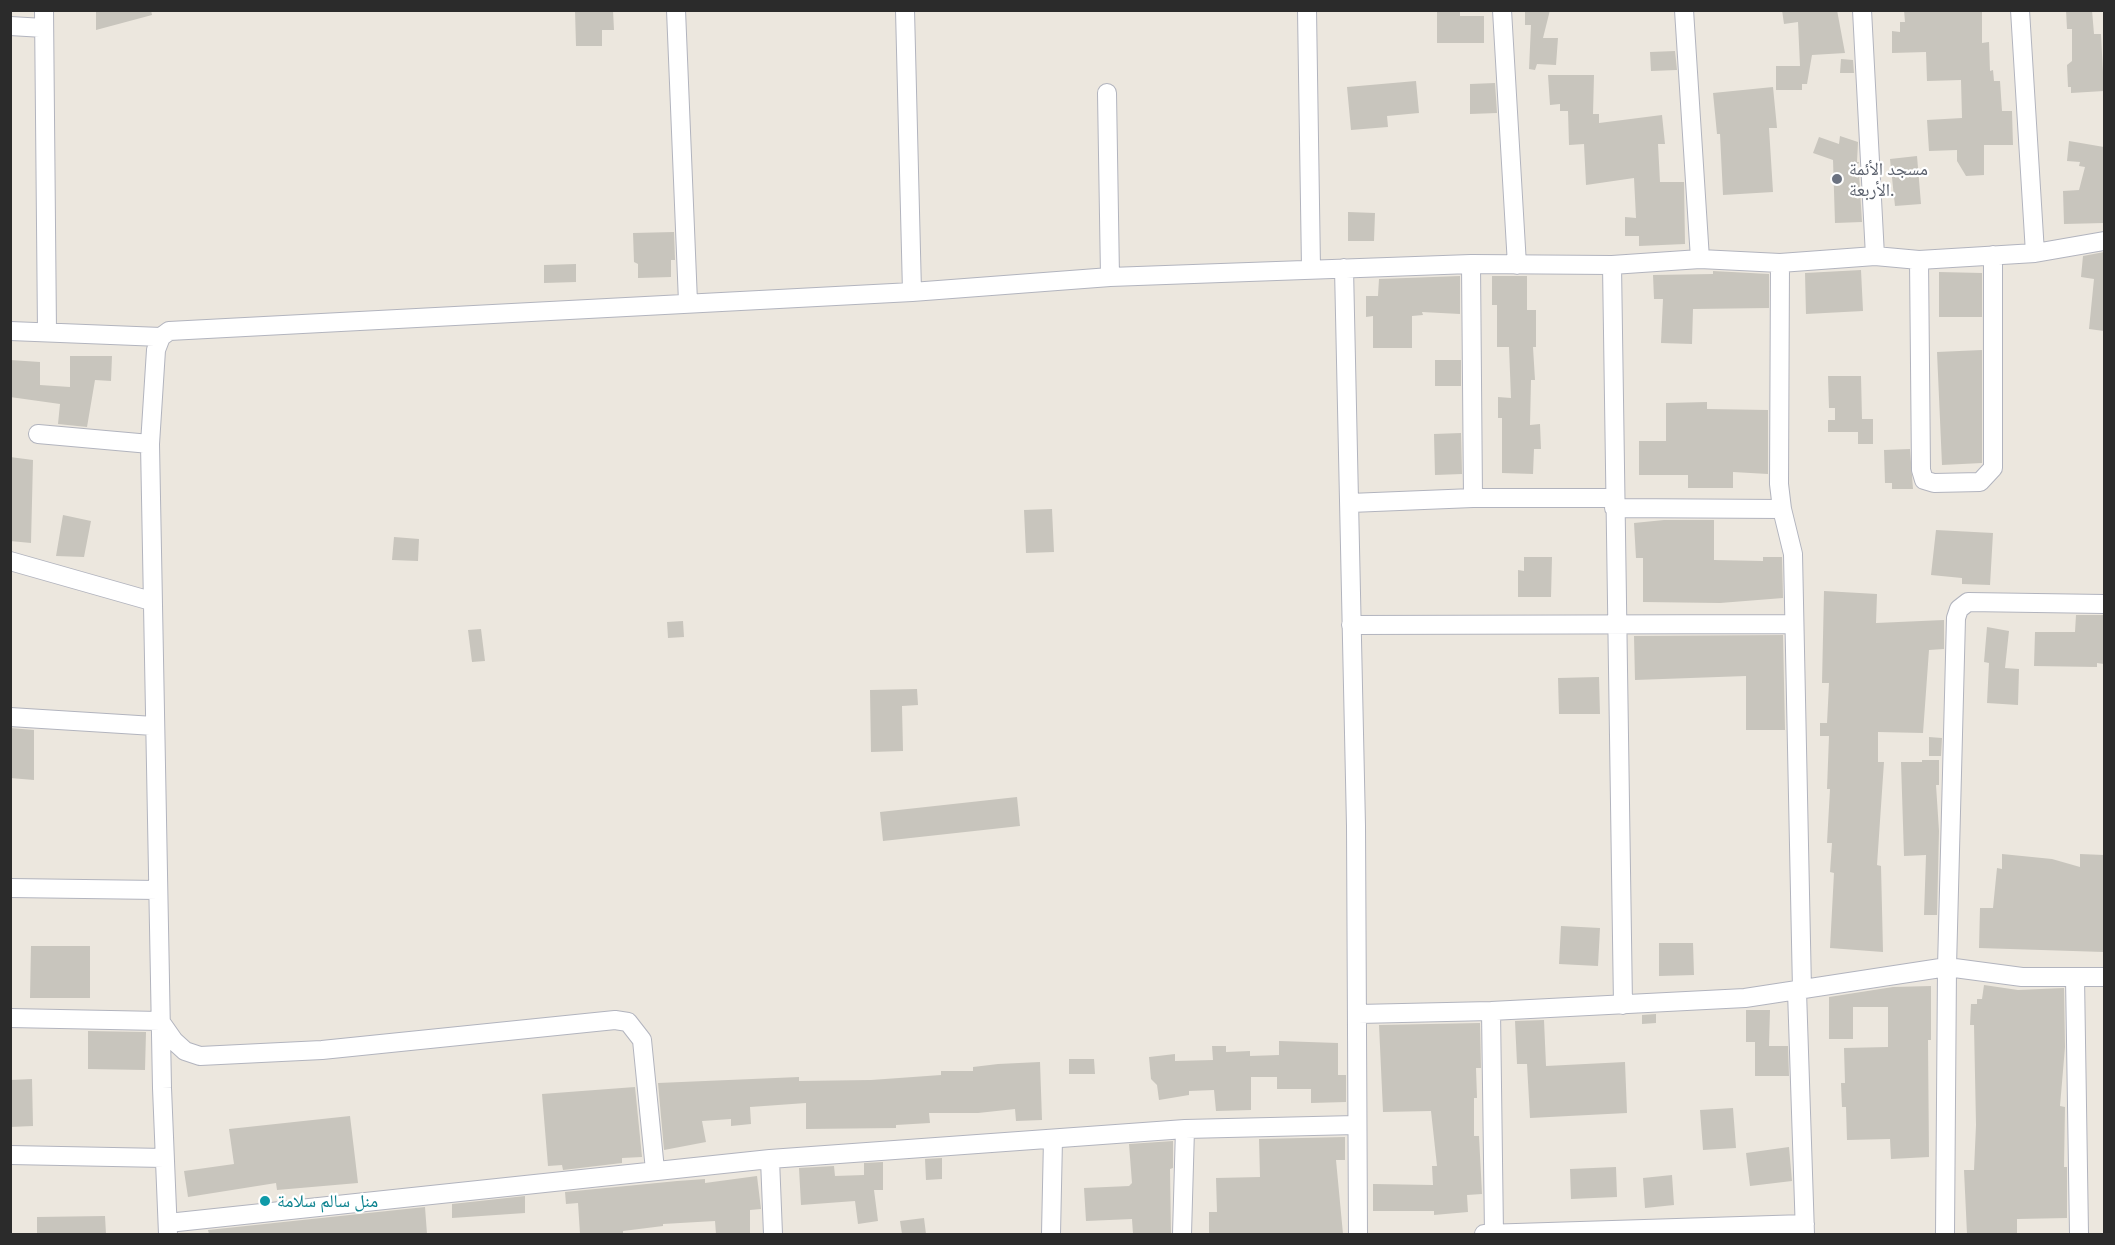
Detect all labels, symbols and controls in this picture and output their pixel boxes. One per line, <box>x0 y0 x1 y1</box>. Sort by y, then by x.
place label: مسجد الأئمة الأربعة. <box>1849 158 1928 201</box>
marker: مسجد الأئمة الأربعة. <box>1830 172 1844 186</box>
place label: منل سالم سلامة <box>277 1190 378 1212</box>
marker: منل سالم سلامة <box>258 1194 272 1208</box>

